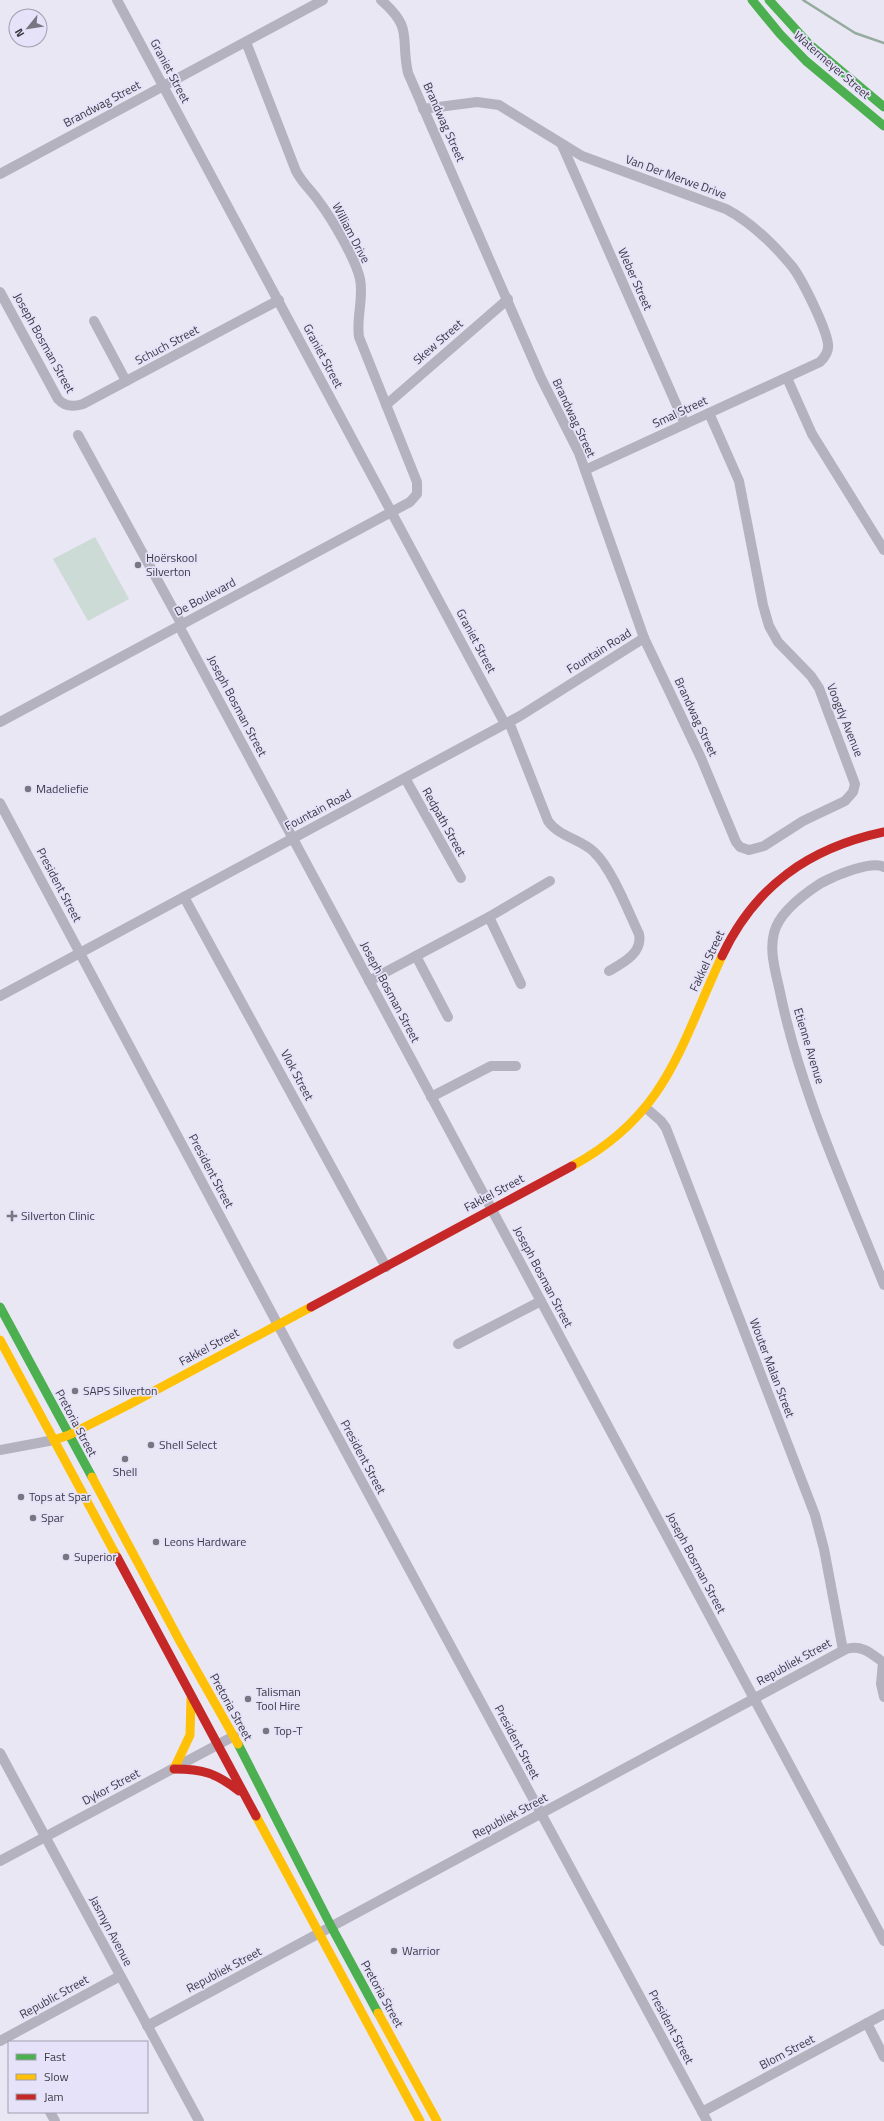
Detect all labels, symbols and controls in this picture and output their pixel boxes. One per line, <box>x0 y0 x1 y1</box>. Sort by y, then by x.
north arrow <box>8 8 48 48</box>
text: N <box>11 26 28 40</box>
street label: Watermeyer Street <box>790 26 876 104</box>
street label: Graniet Street <box>146 35 196 107</box>
street label: Brandwag Street <box>60 75 145 132</box>
street label: Brandwag Street <box>418 79 471 165</box>
street label: Van Der Merwe Drive <box>623 149 730 204</box>
street label: William Drive <box>327 199 375 267</box>
street label: Weber Street <box>613 245 658 314</box>
street label: Joseph Bosman Street <box>9 289 80 397</box>
street label: Skew Street <box>408 314 467 369</box>
street label: Schuch Street <box>131 319 203 369</box>
street label: Graniet Street <box>299 320 349 392</box>
street label: Brandwag Street <box>548 375 601 461</box>
street label: Smal Street <box>649 390 711 433</box>
place label: Hoërskool Silverton <box>146 548 197 581</box>
marker: Hoërskool Silverton <box>133 560 143 570</box>
street label: De Boulevard <box>171 572 239 621</box>
street label: Graniet Street <box>452 605 502 677</box>
street label: Fountain Road <box>563 623 635 678</box>
street label: Joseph Bosman Street <box>203 652 273 760</box>
street label: Brandwag Street <box>670 674 723 760</box>
street label: Voogdy Avenue <box>822 680 869 759</box>
place label: Madeliefie <box>36 779 89 798</box>
marker: Madeliefie <box>23 784 33 794</box>
street label: Fountain Road <box>281 784 355 835</box>
street label: Redpath Street <box>418 784 472 860</box>
street label: President Street <box>32 844 87 926</box>
street label: Fakkel Street <box>684 926 729 995</box>
street label: Joseph Bosman Street <box>356 938 426 1046</box>
street label: Etienne Avenue <box>789 1005 830 1086</box>
street label: Vlok Street <box>276 1046 319 1104</box>
street label: President Street <box>184 1130 239 1212</box>
street label: Fakkel Street <box>460 1168 528 1216</box>
place label: Silverton Clinic <box>21 1206 95 1225</box>
marker: Silverton Clinic <box>6 1210 18 1222</box>
street label: Joseph Bosman Street <box>509 1223 579 1331</box>
street label: Wouter Malan Street <box>745 1315 800 1421</box>
street label: Fakkel Street <box>175 1322 243 1370</box>
place label: SAPS Silverton <box>83 1381 158 1400</box>
street label: Pretoria Street <box>51 1386 103 1461</box>
marker: SAPS Silverton <box>70 1386 80 1396</box>
street label: President Street <box>336 1416 391 1498</box>
place label: Shell Select <box>159 1435 218 1454</box>
marker: Shell Select <box>146 1440 156 1450</box>
marker: Shell <box>120 1454 130 1464</box>
place label: Shell <box>113 1462 137 1481</box>
place label: Tops at Spar <box>29 1487 91 1506</box>
marker: Tops at Spar <box>16 1492 26 1502</box>
place label: Spar <box>41 1508 64 1527</box>
street label: Joseph Bosman Street <box>662 1509 732 1617</box>
marker: Spar <box>28 1513 38 1523</box>
place label: Leons Hardware <box>164 1532 246 1551</box>
marker: Leons Hardware <box>151 1537 161 1547</box>
place label: Superior <box>74 1547 117 1566</box>
marker: Superior <box>61 1552 71 1562</box>
street label: Republiek Street <box>753 1633 835 1690</box>
street label: Pretoria Street <box>205 1670 258 1744</box>
place label: Talisman Tool Hire <box>256 1682 301 1715</box>
marker: Talisman Tool Hire <box>243 1694 253 1704</box>
street label: President Street <box>490 1701 545 1783</box>
place label: Top-T <box>274 1721 303 1740</box>
marker: Top-T <box>261 1726 271 1736</box>
street label: Dykor Street <box>78 1763 144 1810</box>
street label: Republiek Street <box>469 1787 552 1843</box>
street label: Jasmyn Avenue <box>85 1892 138 1969</box>
street label: Republiek Street <box>183 1941 266 1997</box>
place label: Warrior <box>402 1941 440 1960</box>
marker: Warrior <box>389 1946 399 1956</box>
street label: Pretoria Street <box>356 1957 409 2031</box>
street label: Republic Street <box>16 1969 93 2023</box>
street label: President Street <box>644 1986 699 2068</box>
street label: Blom Street <box>756 2029 818 2074</box>
legend <box>8 2041 148 2113</box>
text: Fast <box>44 2047 67 2066</box>
text: Slow <box>44 2067 69 2086</box>
text: Jam <box>44 2087 64 2106</box>

